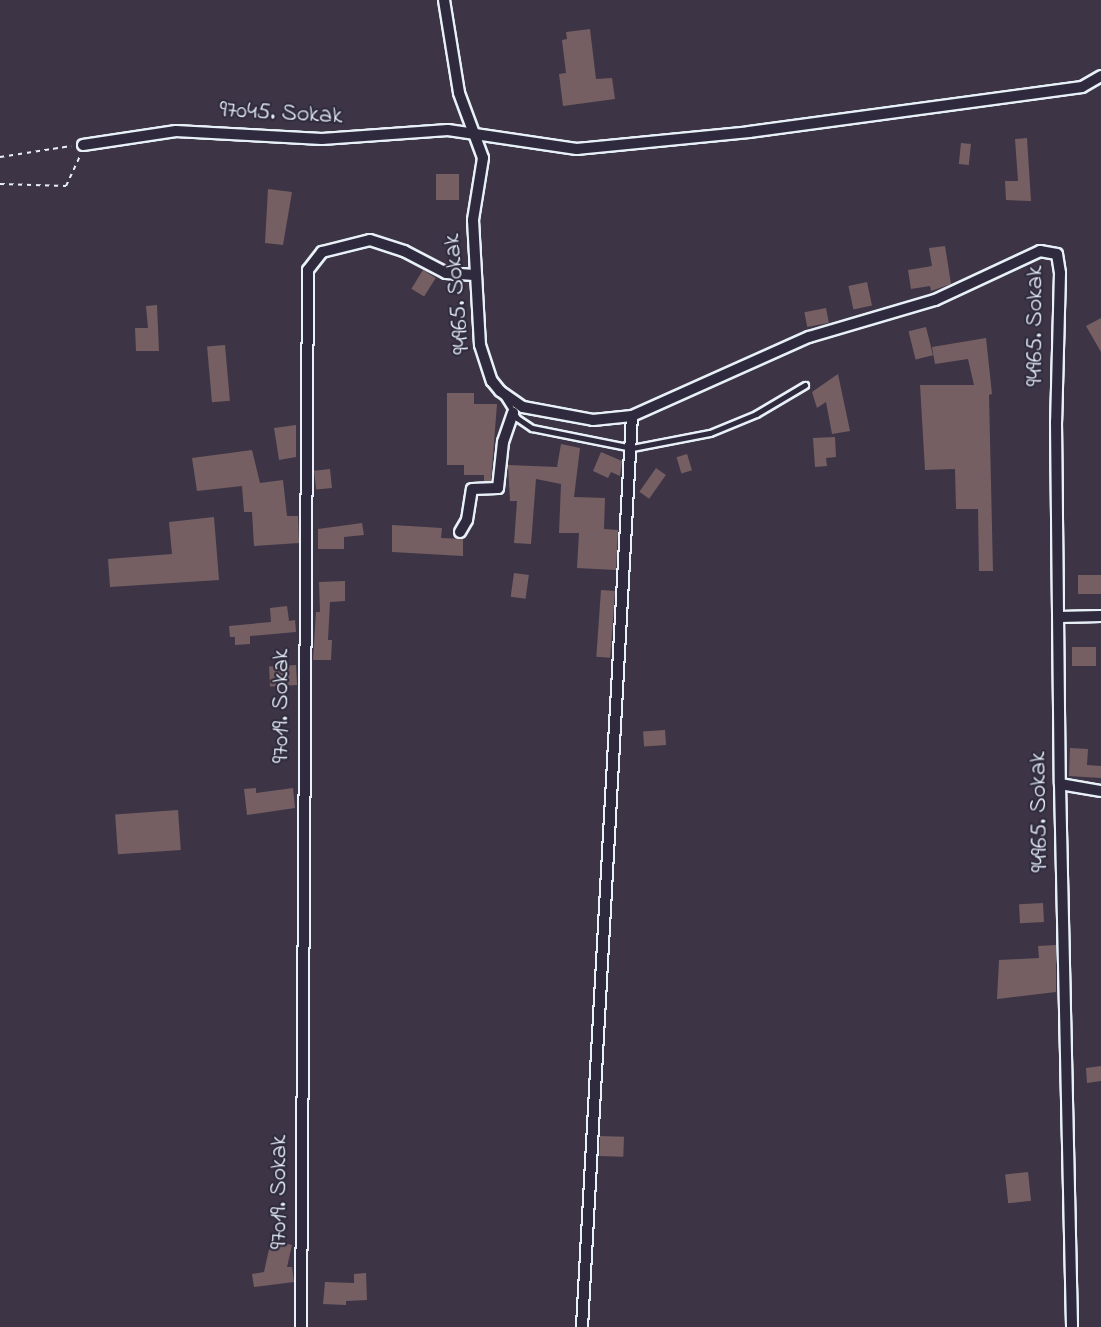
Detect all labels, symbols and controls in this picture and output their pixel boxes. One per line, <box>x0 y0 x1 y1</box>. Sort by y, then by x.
street label: 97045. Sokak <box>219 96 343 132</box>
street label: 94965. Sokak <box>438 233 478 355</box>
street label: 94965. Sokak <box>1022 266 1050 386</box>
street label: 97019. Sokak <box>268 649 296 763</box>
street label: 94965. Sokak <box>1025 751 1055 873</box>
street label: 97019. Sokak <box>266 1135 294 1249</box>

